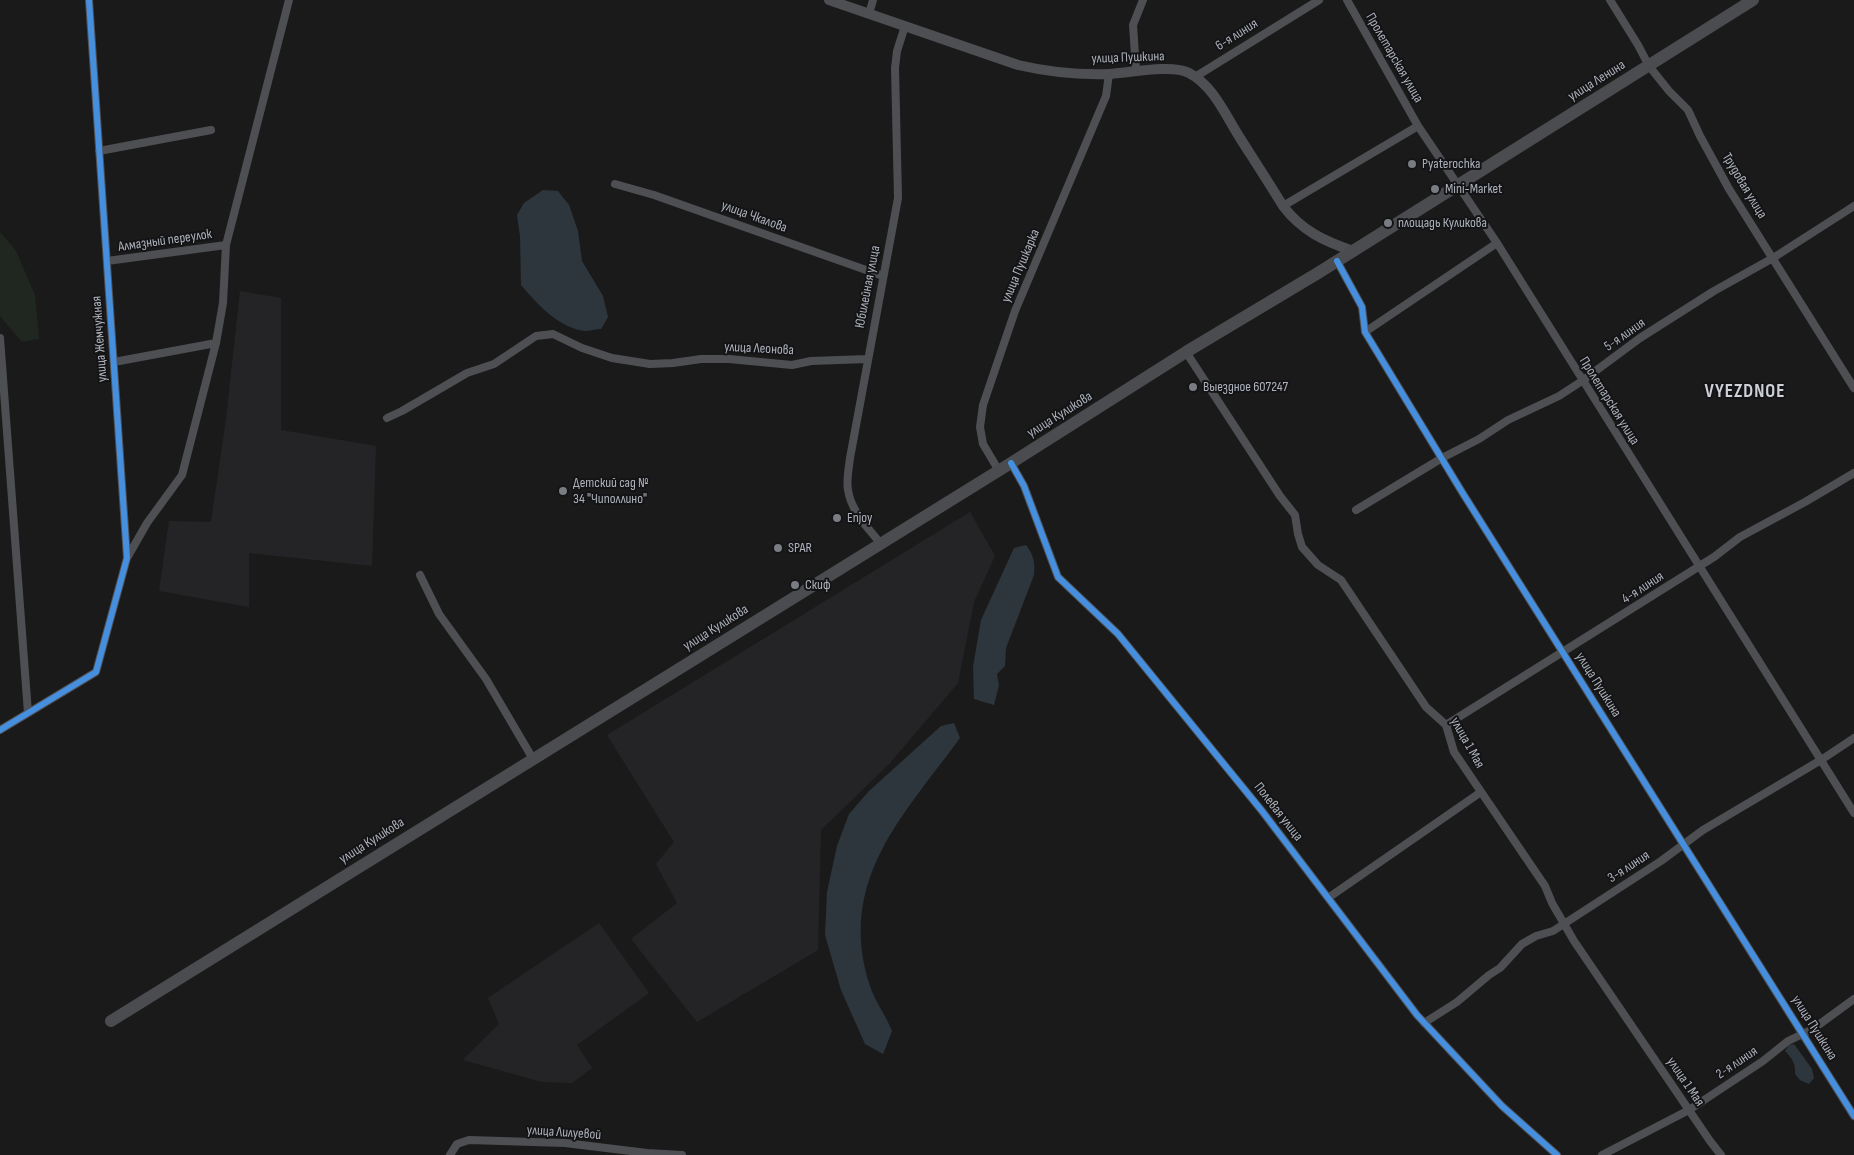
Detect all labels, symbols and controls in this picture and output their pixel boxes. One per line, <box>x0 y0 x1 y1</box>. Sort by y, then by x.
street label: Пролетарская улица <box>1362 10 1426 106</box>
street label: 6-я линия <box>1213 15 1261 55</box>
street label: улица Пушкина <box>1091 48 1165 68</box>
street label: улица Ленина <box>1565 57 1629 105</box>
street label: Трудовая улица <box>1718 150 1770 222</box>
place label: Pyaterochka <box>1422 156 1480 172</box>
marker: Pyaterochka <box>1406 158 1418 170</box>
place label: Mini-Market <box>1445 181 1502 197</box>
marker: Mini-Market <box>1429 183 1441 195</box>
street label: улица Чкалова <box>719 197 789 237</box>
place label: площадь Куликова <box>1398 215 1487 231</box>
marker: площадь Куликова <box>1382 217 1394 229</box>
street label: Алмазный переулок <box>117 226 213 256</box>
street label: улица Пушкарка <box>998 227 1044 305</box>
street label: Юбилейная улица <box>852 244 884 330</box>
street label: улица Жемчужная <box>89 295 111 383</box>
street label: 5-я линия <box>1601 315 1649 355</box>
street label: улица Леонова <box>724 339 794 359</box>
street label: Пролетарская улица <box>1575 354 1643 448</box>
place label: Выездное 607247 <box>1203 379 1288 395</box>
marker: Выездное 607247 <box>1187 381 1199 393</box>
district label: VYEZDNOE <box>1704 381 1786 403</box>
street label: улица Куликова <box>1024 388 1096 442</box>
place label: Детский сад № 34 "Чиполлино" <box>573 475 649 508</box>
marker: Детский сад № 34 "Чиполлино" <box>557 485 569 497</box>
place label: Enjoy <box>847 510 872 526</box>
marker: Enjoy <box>831 512 843 524</box>
place label: SPAR <box>788 540 812 556</box>
marker: SPAR <box>772 542 784 554</box>
street label: 4-я линия <box>1619 568 1667 608</box>
place label: Скиф <box>805 577 830 593</box>
marker: Скиф <box>789 579 801 591</box>
street label: улица Куликова <box>680 601 752 655</box>
street label: улица Пушкина <box>1571 649 1625 721</box>
street label: улица 1 Мая <box>1446 714 1488 772</box>
street label: Полевая улица <box>1250 779 1306 845</box>
street label: улица Куликова <box>336 814 408 868</box>
street label: 3-я линия <box>1605 847 1653 887</box>
street label: улица Пушкина <box>1787 992 1841 1064</box>
street label: 2-я линия <box>1713 1043 1761 1083</box>
street label: улица 1 Мая <box>1662 1054 1708 1110</box>
street label: улица Лилуевой <box>526 1122 602 1144</box>

